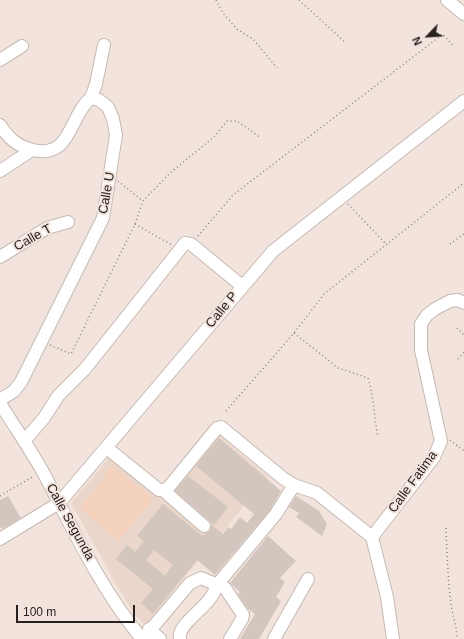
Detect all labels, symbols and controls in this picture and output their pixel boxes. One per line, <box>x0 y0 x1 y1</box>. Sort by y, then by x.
north arrow <box>408 16 448 56</box>
text: N <box>410 35 424 47</box>
street label: Calle U <box>96 171 118 215</box>
street label: Calle T <box>11 221 55 255</box>
street label: Calle P <box>203 289 241 331</box>
street label: Calle Fatima <box>385 448 441 516</box>
street label: Calle Segunda <box>43 481 97 563</box>
scale bar <box>18 597 137 623</box>
text: 100 m <box>23 605 56 619</box>

